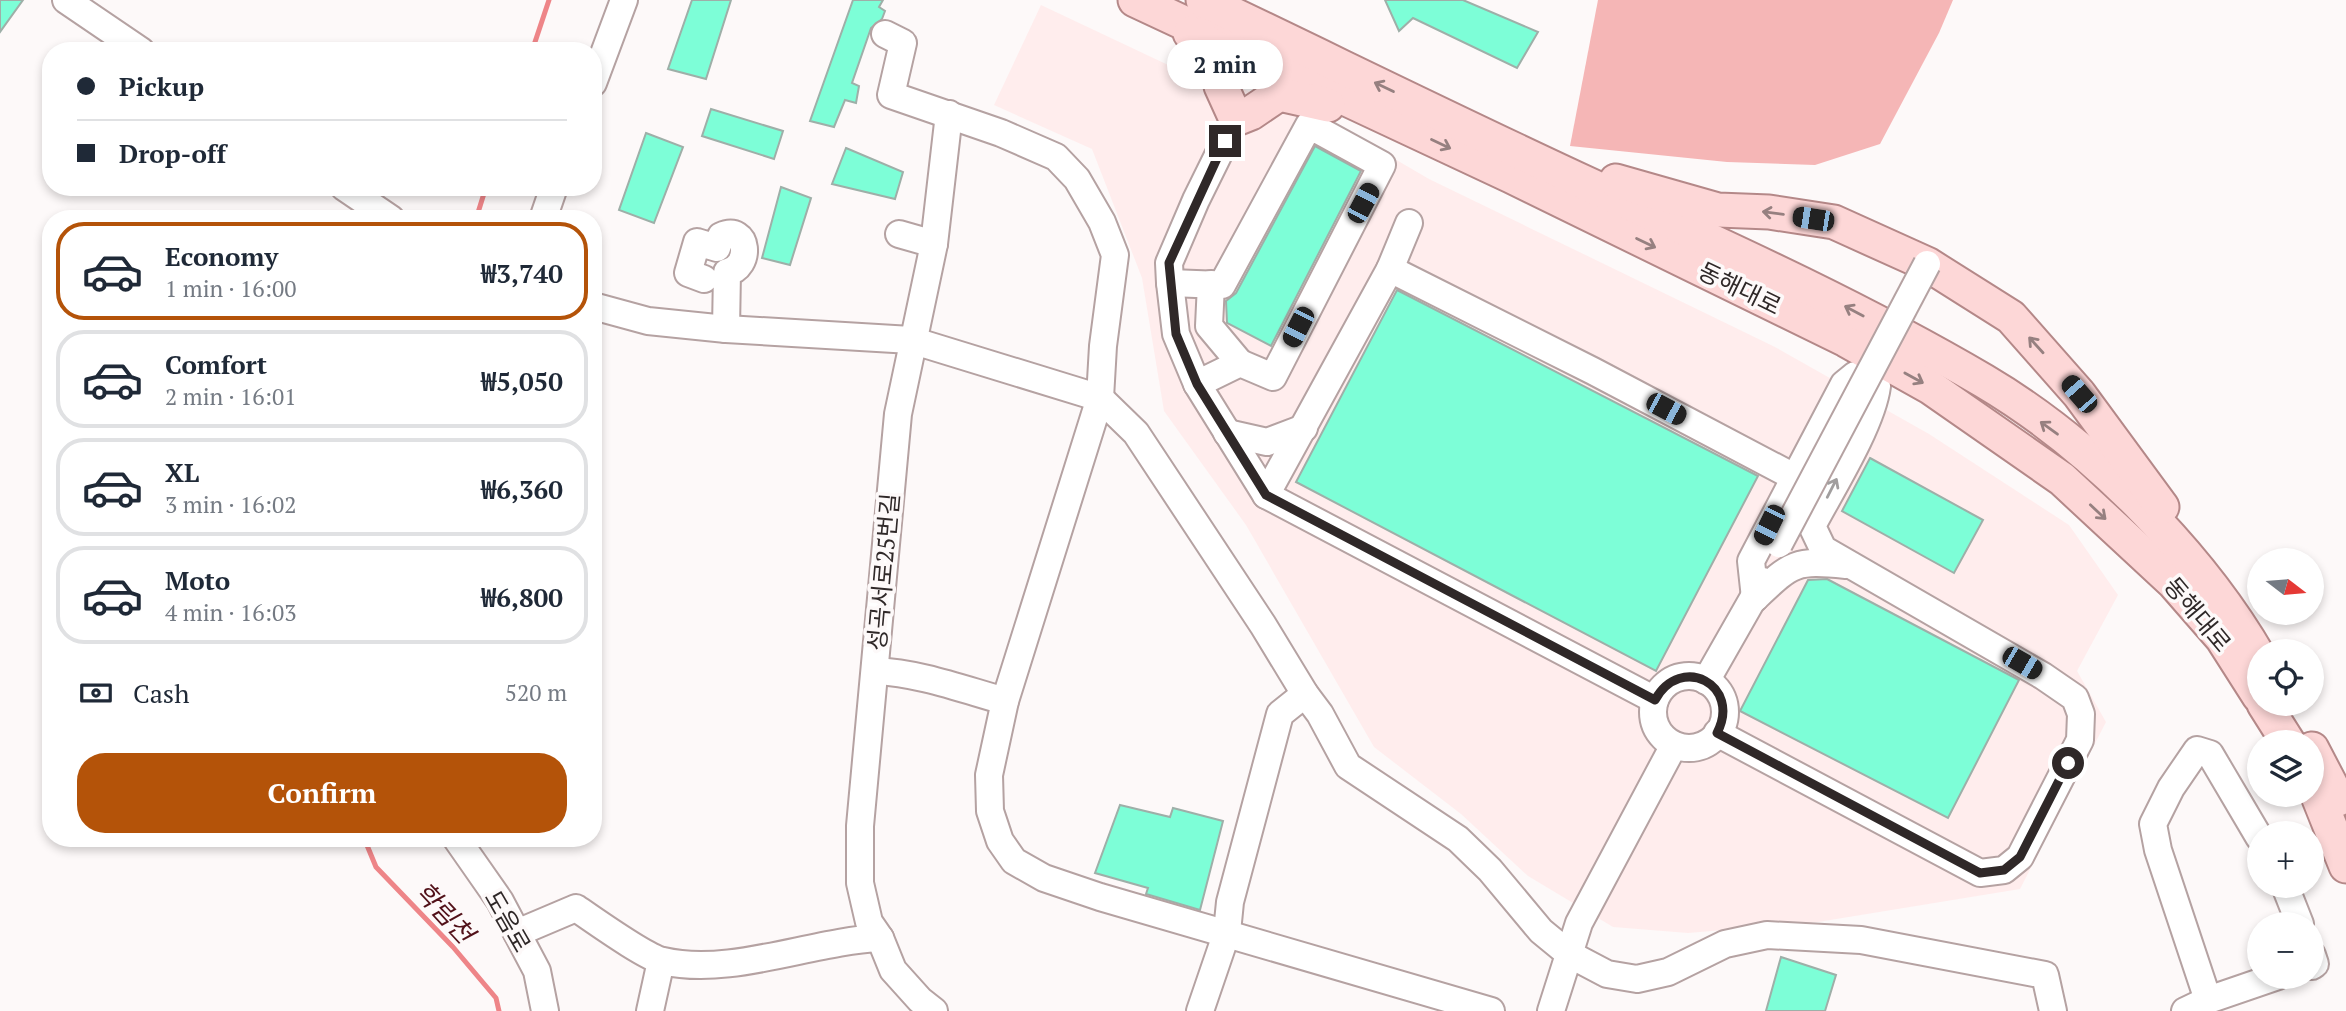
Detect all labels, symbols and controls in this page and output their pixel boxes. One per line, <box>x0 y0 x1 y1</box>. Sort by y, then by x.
callout: 2 min <box>1167 40 1283 88</box>
text: 2 min <box>1194 49 1256 80</box>
text: Pickup <box>119 69 204 103</box>
one-way arrow <box>1374 79 1395 93</box>
route end <box>1209 125 1241 157</box>
text: Drop-off <box>119 136 226 170</box>
one-way arrow <box>1430 137 1451 151</box>
car <box>1344 180 1383 226</box>
car <box>1791 205 1836 233</box>
one-way arrow <box>1762 207 1784 220</box>
one-way arrow <box>1635 236 1656 250</box>
text: Economy <box>165 239 278 273</box>
icon: car <box>81 240 144 303</box>
street label: 동해대로 <box>1693 254 1787 322</box>
text: ₩3,740 <box>481 256 563 290</box>
text: 1 min · 16:00 <box>165 273 297 304</box>
car <box>1280 304 1317 350</box>
one-way arrow <box>1845 304 1865 318</box>
one-way arrow <box>2028 336 2044 354</box>
text: Comfort <box>165 347 267 381</box>
icon: car <box>81 348 144 411</box>
text: ₩5,050 <box>481 364 563 398</box>
one-way arrow <box>1904 371 1924 385</box>
car <box>2058 371 2101 417</box>
text: 2 min · 16:01 <box>165 381 297 412</box>
car <box>1643 390 1690 428</box>
one-way arrow <box>2040 421 2059 435</box>
text: XL <box>165 455 199 489</box>
icon: car <box>81 456 144 519</box>
text: ₩6,360 <box>481 472 563 506</box>
one-way arrow <box>1826 478 1839 499</box>
text: 3 min · 16:02 <box>165 489 297 520</box>
street label: 성곡서로25번길 <box>860 492 906 652</box>
car <box>1751 502 1788 548</box>
one-way arrow <box>2089 504 2107 520</box>
north arrow <box>2247 548 2324 625</box>
map controls <box>2247 548 2324 989</box>
text: Moto <box>165 563 230 597</box>
icon: car <box>81 564 144 627</box>
street label: 동해대로 <box>2157 570 2239 658</box>
text: ₩6,800 <box>481 580 563 614</box>
text: 4 min · 16:03 <box>165 597 297 628</box>
button: locate <box>2247 639 2324 716</box>
car <box>1999 643 2046 683</box>
icon: cash <box>77 674 115 712</box>
text: Cash <box>133 676 189 710</box>
text: 520 m <box>505 677 567 708</box>
button: layers <box>2247 730 2324 807</box>
route start <box>2052 747 2084 779</box>
button: Confirm <box>77 753 567 833</box>
button: + <box>2247 821 2324 898</box>
water label: 학림천 <box>408 874 484 952</box>
street label: 도음로 <box>478 884 538 958</box>
button: − <box>2247 912 2324 989</box>

